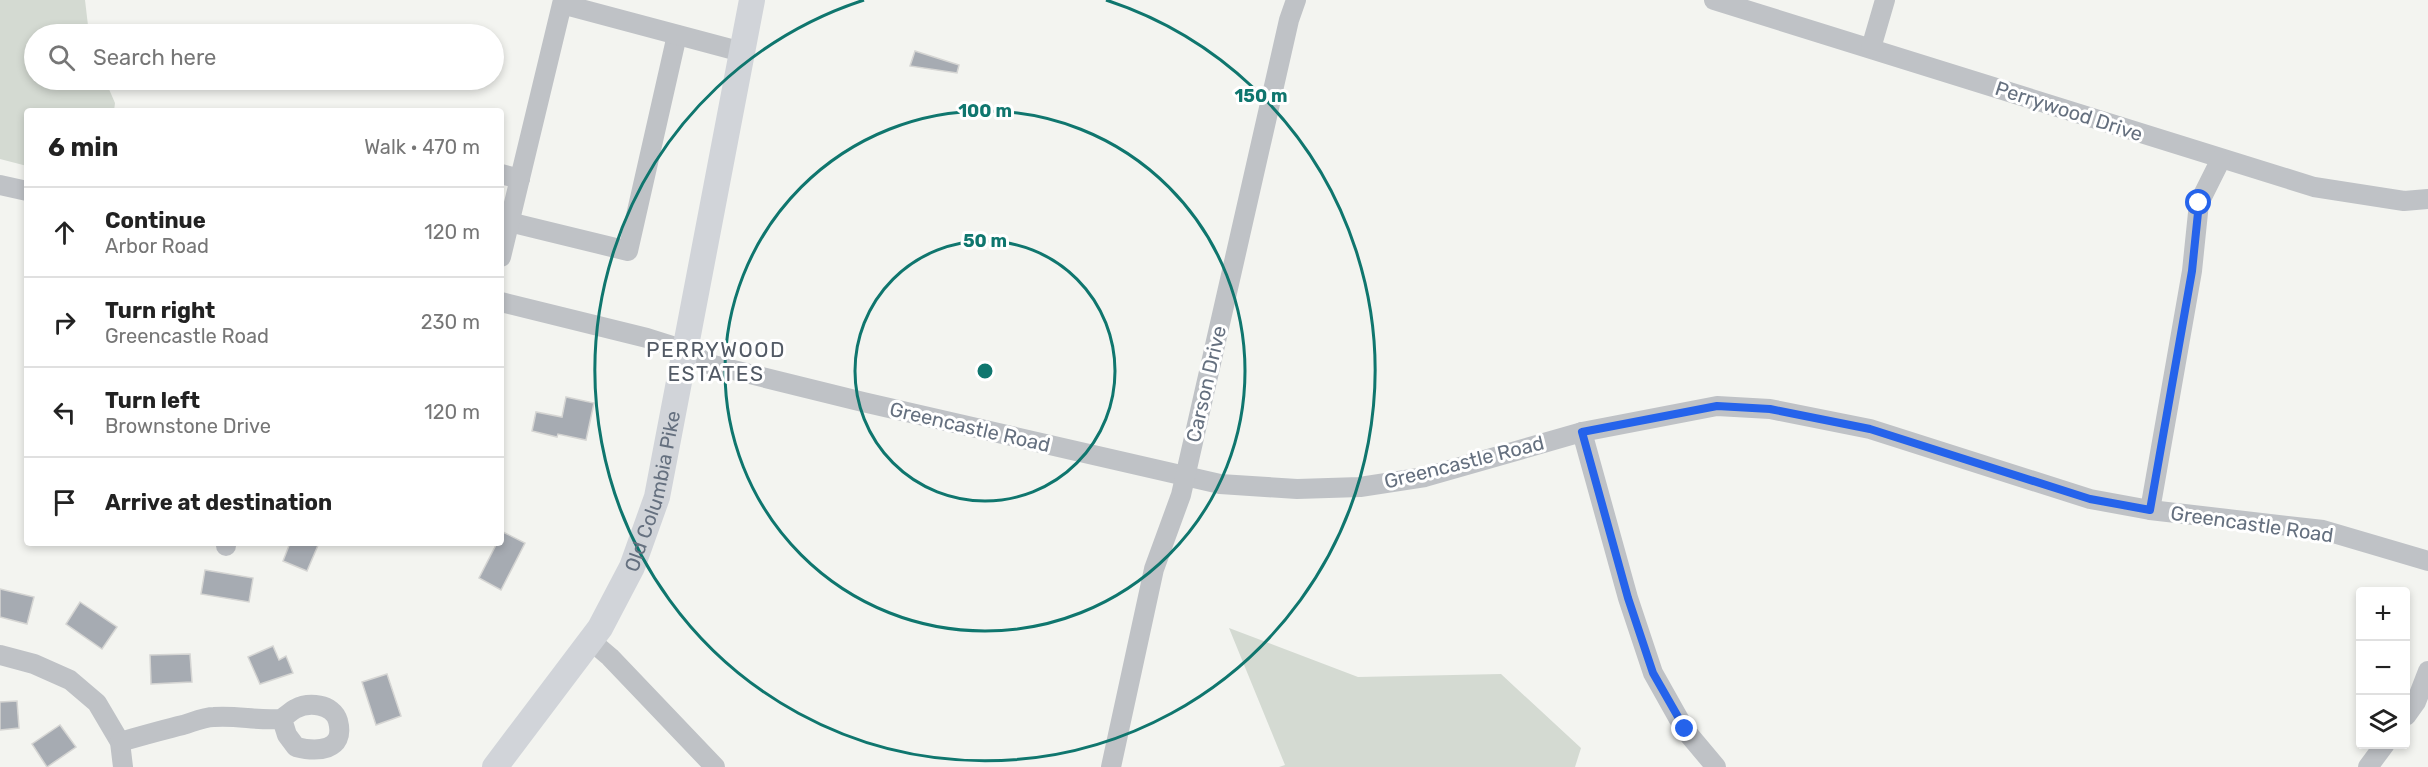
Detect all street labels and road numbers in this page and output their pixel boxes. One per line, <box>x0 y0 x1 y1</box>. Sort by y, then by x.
street label: Perrywood Drive <box>1992 76 2146 146</box>
street label: Carson Drive <box>1181 323 1231 445</box>
street label: Greencastle Road <box>887 397 1053 457</box>
street label: Old Columbia Pike <box>619 409 685 575</box>
street label: Greencastle Road <box>1382 431 1546 493</box>
street label: Greencastle Road <box>2169 501 2335 547</box>

